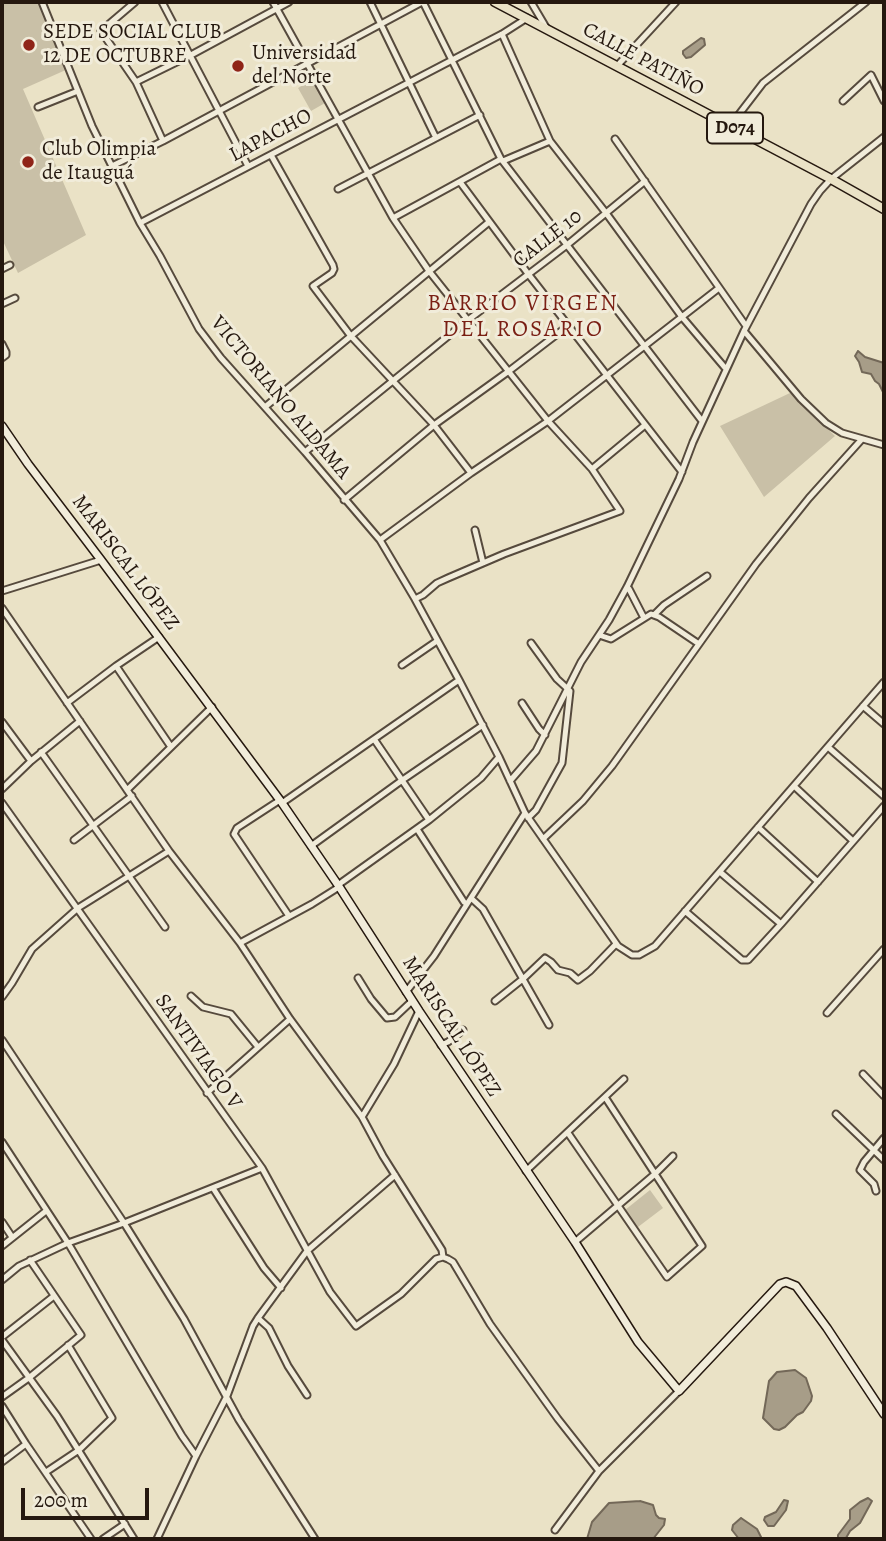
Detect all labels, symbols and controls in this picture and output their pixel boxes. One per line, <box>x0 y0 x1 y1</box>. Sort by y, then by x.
street label: CALLE PATIÑO <box>578 17 708 103</box>
place label: SEDE SOCIAL CLUB 12 DE OCTUBRE <box>43 20 222 70</box>
marker: SEDE SOCIAL CLUB 12 DE OCTUBRE <box>21 37 37 53</box>
place label: Universidad del Norte <box>252 41 356 91</box>
marker: Universidad del Norte <box>230 58 246 74</box>
street label: LAPACHO <box>225 104 317 168</box>
road number: D074 <box>707 112 763 144</box>
place label: Club Olimpia de Itauguá <box>42 137 156 187</box>
marker: Club Olimpia de Itauguá <box>20 154 36 170</box>
street label: CALLE 10 <box>508 204 588 274</box>
district label: BARRIO VIRGEN DEL ROSARIO <box>429 290 617 344</box>
street label: VICTORIANO ALDAMA <box>204 311 356 485</box>
street label: MARISCAL LÓPEZ <box>66 490 184 636</box>
street label: MARISCAL LÓPEZ <box>396 952 506 1102</box>
street label: SANTIVIAGO V <box>149 990 247 1114</box>
scale bar <box>24 1474 152 1518</box>
text: 200 m <box>34 1486 88 1514</box>

